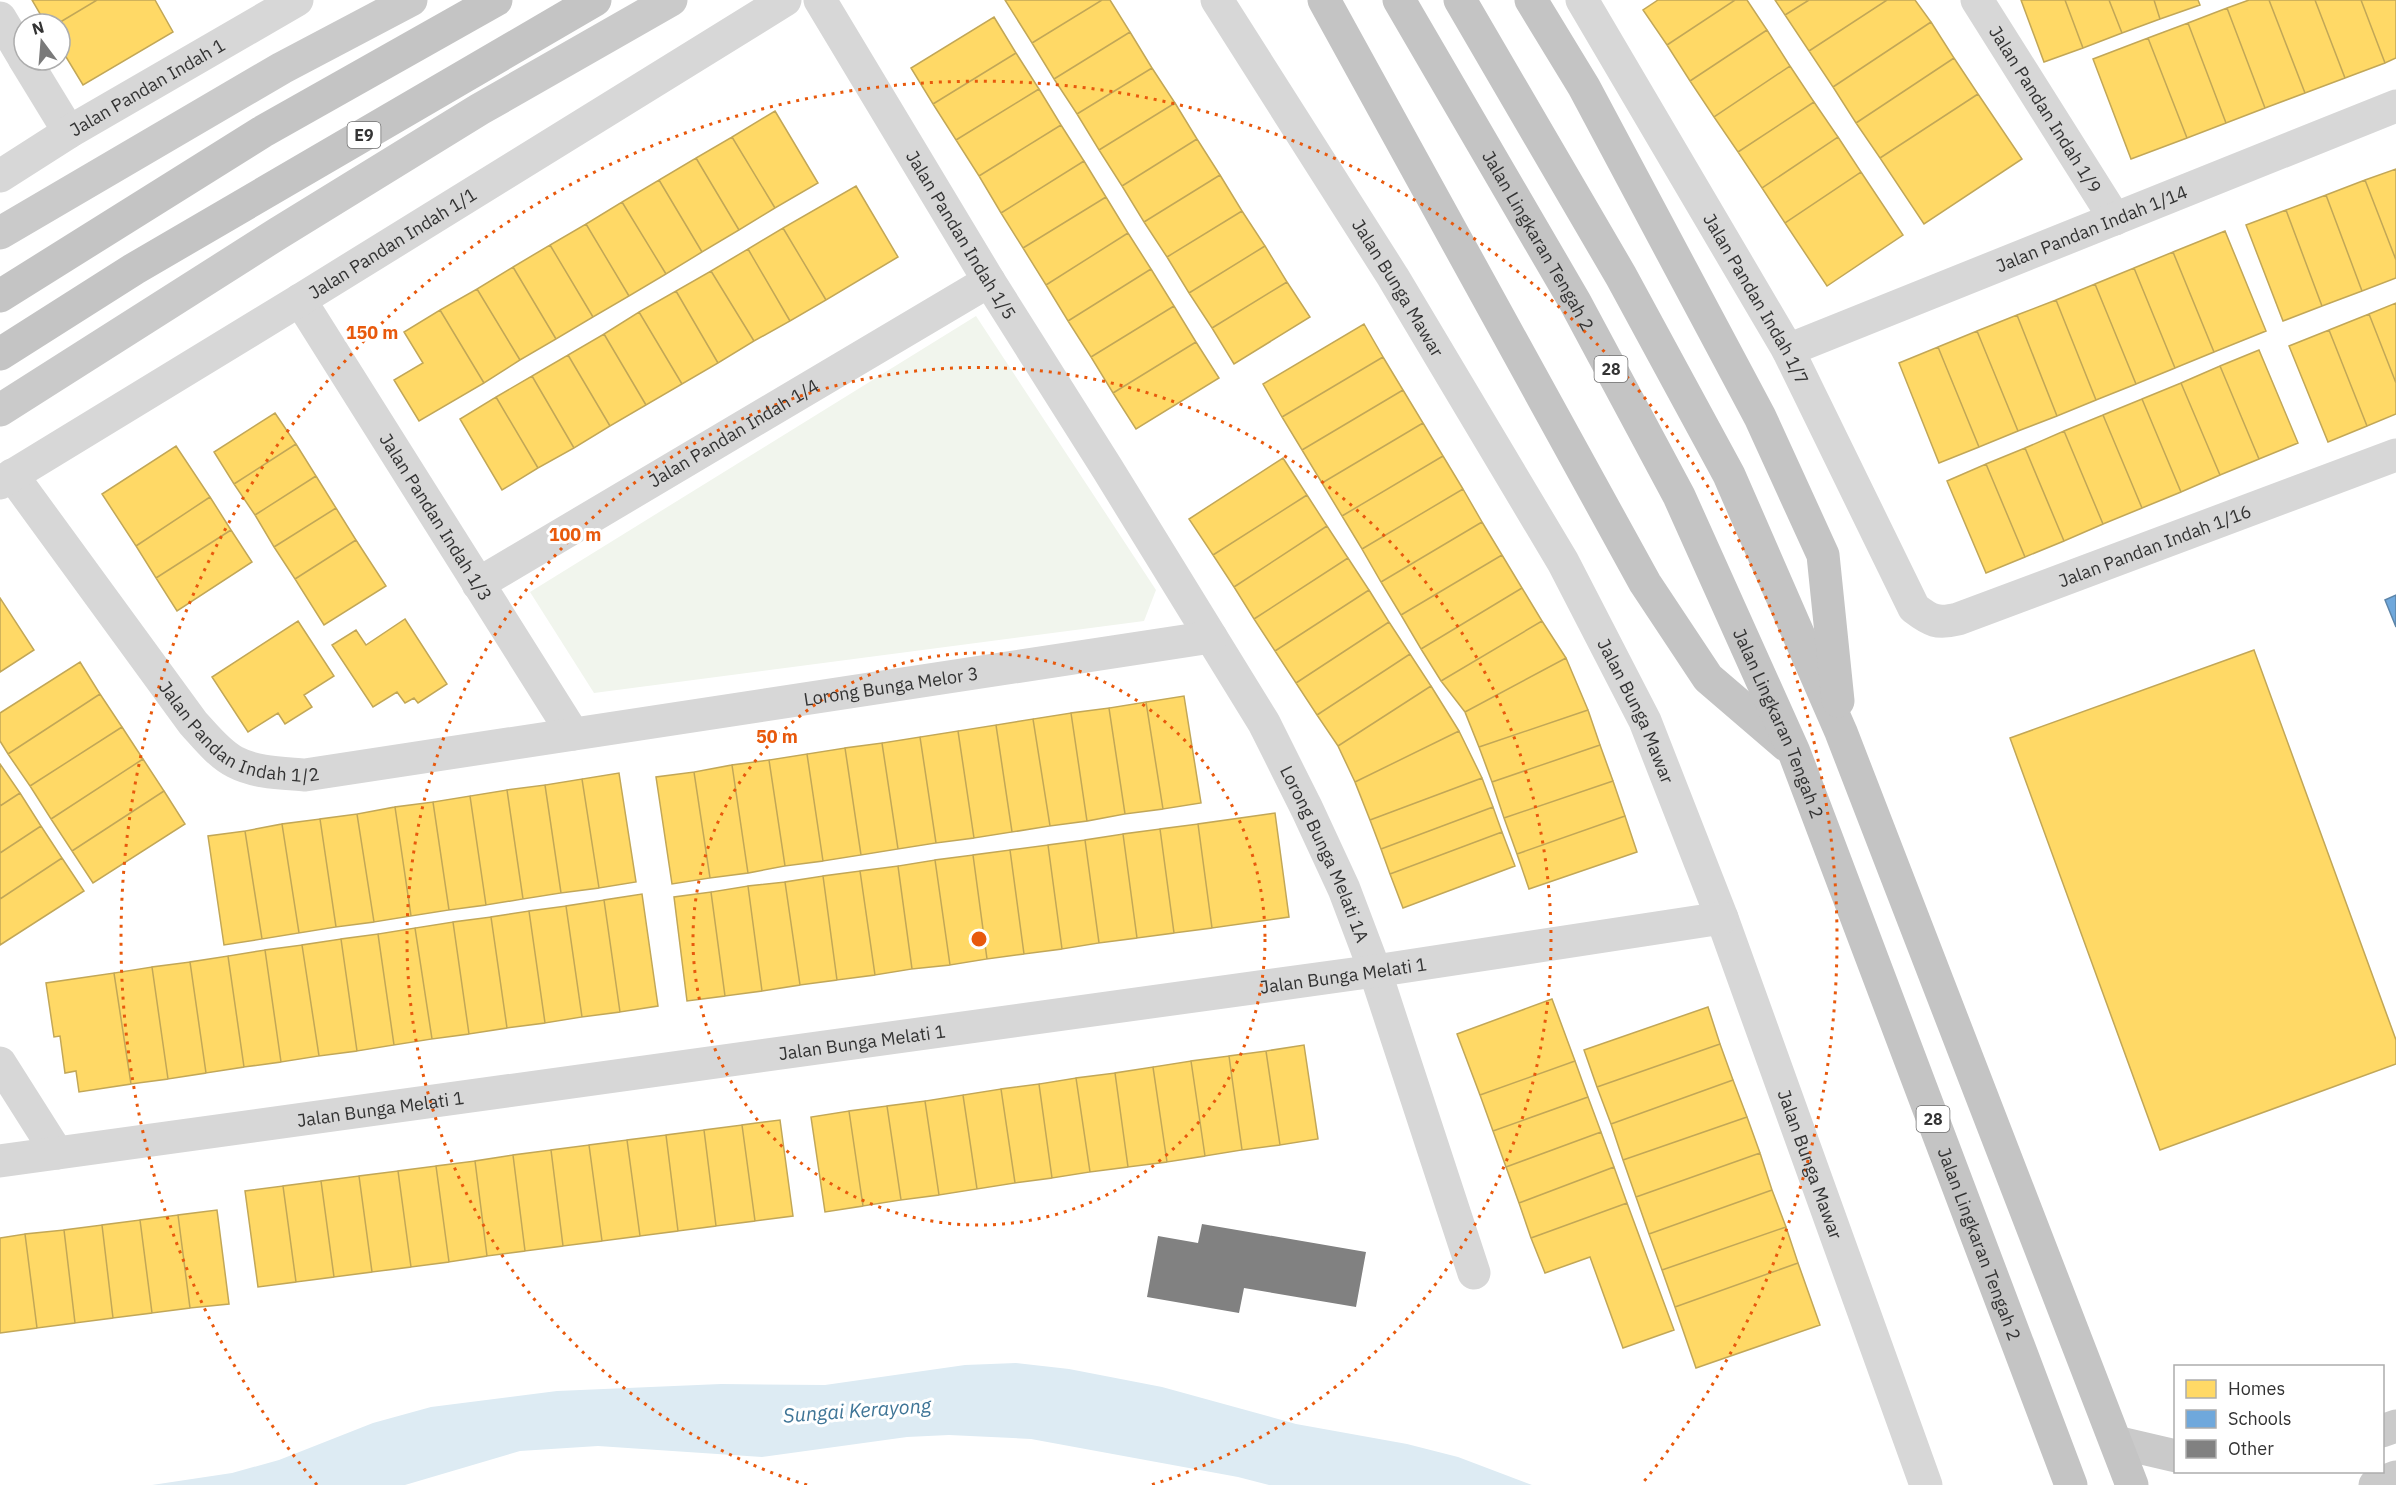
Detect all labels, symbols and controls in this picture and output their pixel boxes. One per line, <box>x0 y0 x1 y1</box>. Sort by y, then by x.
north arrow <box>12 12 72 72</box>
text: N <box>30 16 46 39</box>
street label: Jalan Pandan Indah 1/9 <box>1984 21 2107 197</box>
street label: Jalan Pandan Indah 1 <box>65 33 229 141</box>
road number: E9 <box>348 122 380 148</box>
street label: Jalan Pandan Indah 1/5 <box>901 146 1022 323</box>
street label: Jalan Lingkaran Tengah 2 <box>1478 146 1600 334</box>
street label: Jalan Pandan Indah 1/14 <box>1992 179 2191 277</box>
street label: Jalan Pandan Indah 1/1 <box>304 182 481 304</box>
street label: Jalan Pandan Indah 1/7 <box>1699 209 1814 388</box>
street label: Jalan Bunga Mawar <box>1347 214 1449 361</box>
text: 150 m <box>346 321 398 344</box>
road number: 28 <box>1594 356 1628 382</box>
street label: Jalan Pandan Indah 1/4 <box>644 373 823 492</box>
street label: Jalan Pandan Indah 1/3 <box>375 429 498 605</box>
street label: Jalan Pandan Indah 1/16 <box>2055 499 2254 592</box>
text: 100 m <box>549 523 601 546</box>
street label: Jalan Lingkaran Tengah 2 <box>1728 625 1829 821</box>
street label: Jalan Bunga Mawar <box>1593 634 1680 787</box>
street label: Lorong Bunga Melor 3 <box>802 661 980 710</box>
street label: Jalan Pandan Indah 1/2 <box>154 676 321 787</box>
text: 50 m <box>756 725 798 748</box>
street label: Lorong Bunga Melati 1A <box>1276 761 1375 946</box>
centre of rings <box>969 929 989 949</box>
street label: Jalan Bunga Melati 1 <box>1258 952 1428 998</box>
street label: Jalan Bunga Melati 1 <box>777 1019 947 1065</box>
street label: Jalan Bunga Melati 1 <box>295 1086 465 1131</box>
street label: Jalan Bunga Mawar <box>1773 1086 1848 1242</box>
road number: 28 <box>1916 1106 1950 1132</box>
street label: Jalan Lingkaran Tengah 2 <box>1933 1144 2027 1343</box>
legend <box>2174 1365 2384 1473</box>
text: Homes <box>2228 1377 2285 1400</box>
water label: Sungai Kerayong <box>782 1391 933 1429</box>
text: Schools <box>2228 1407 2292 1430</box>
text: Other <box>2228 1437 2274 1460</box>

